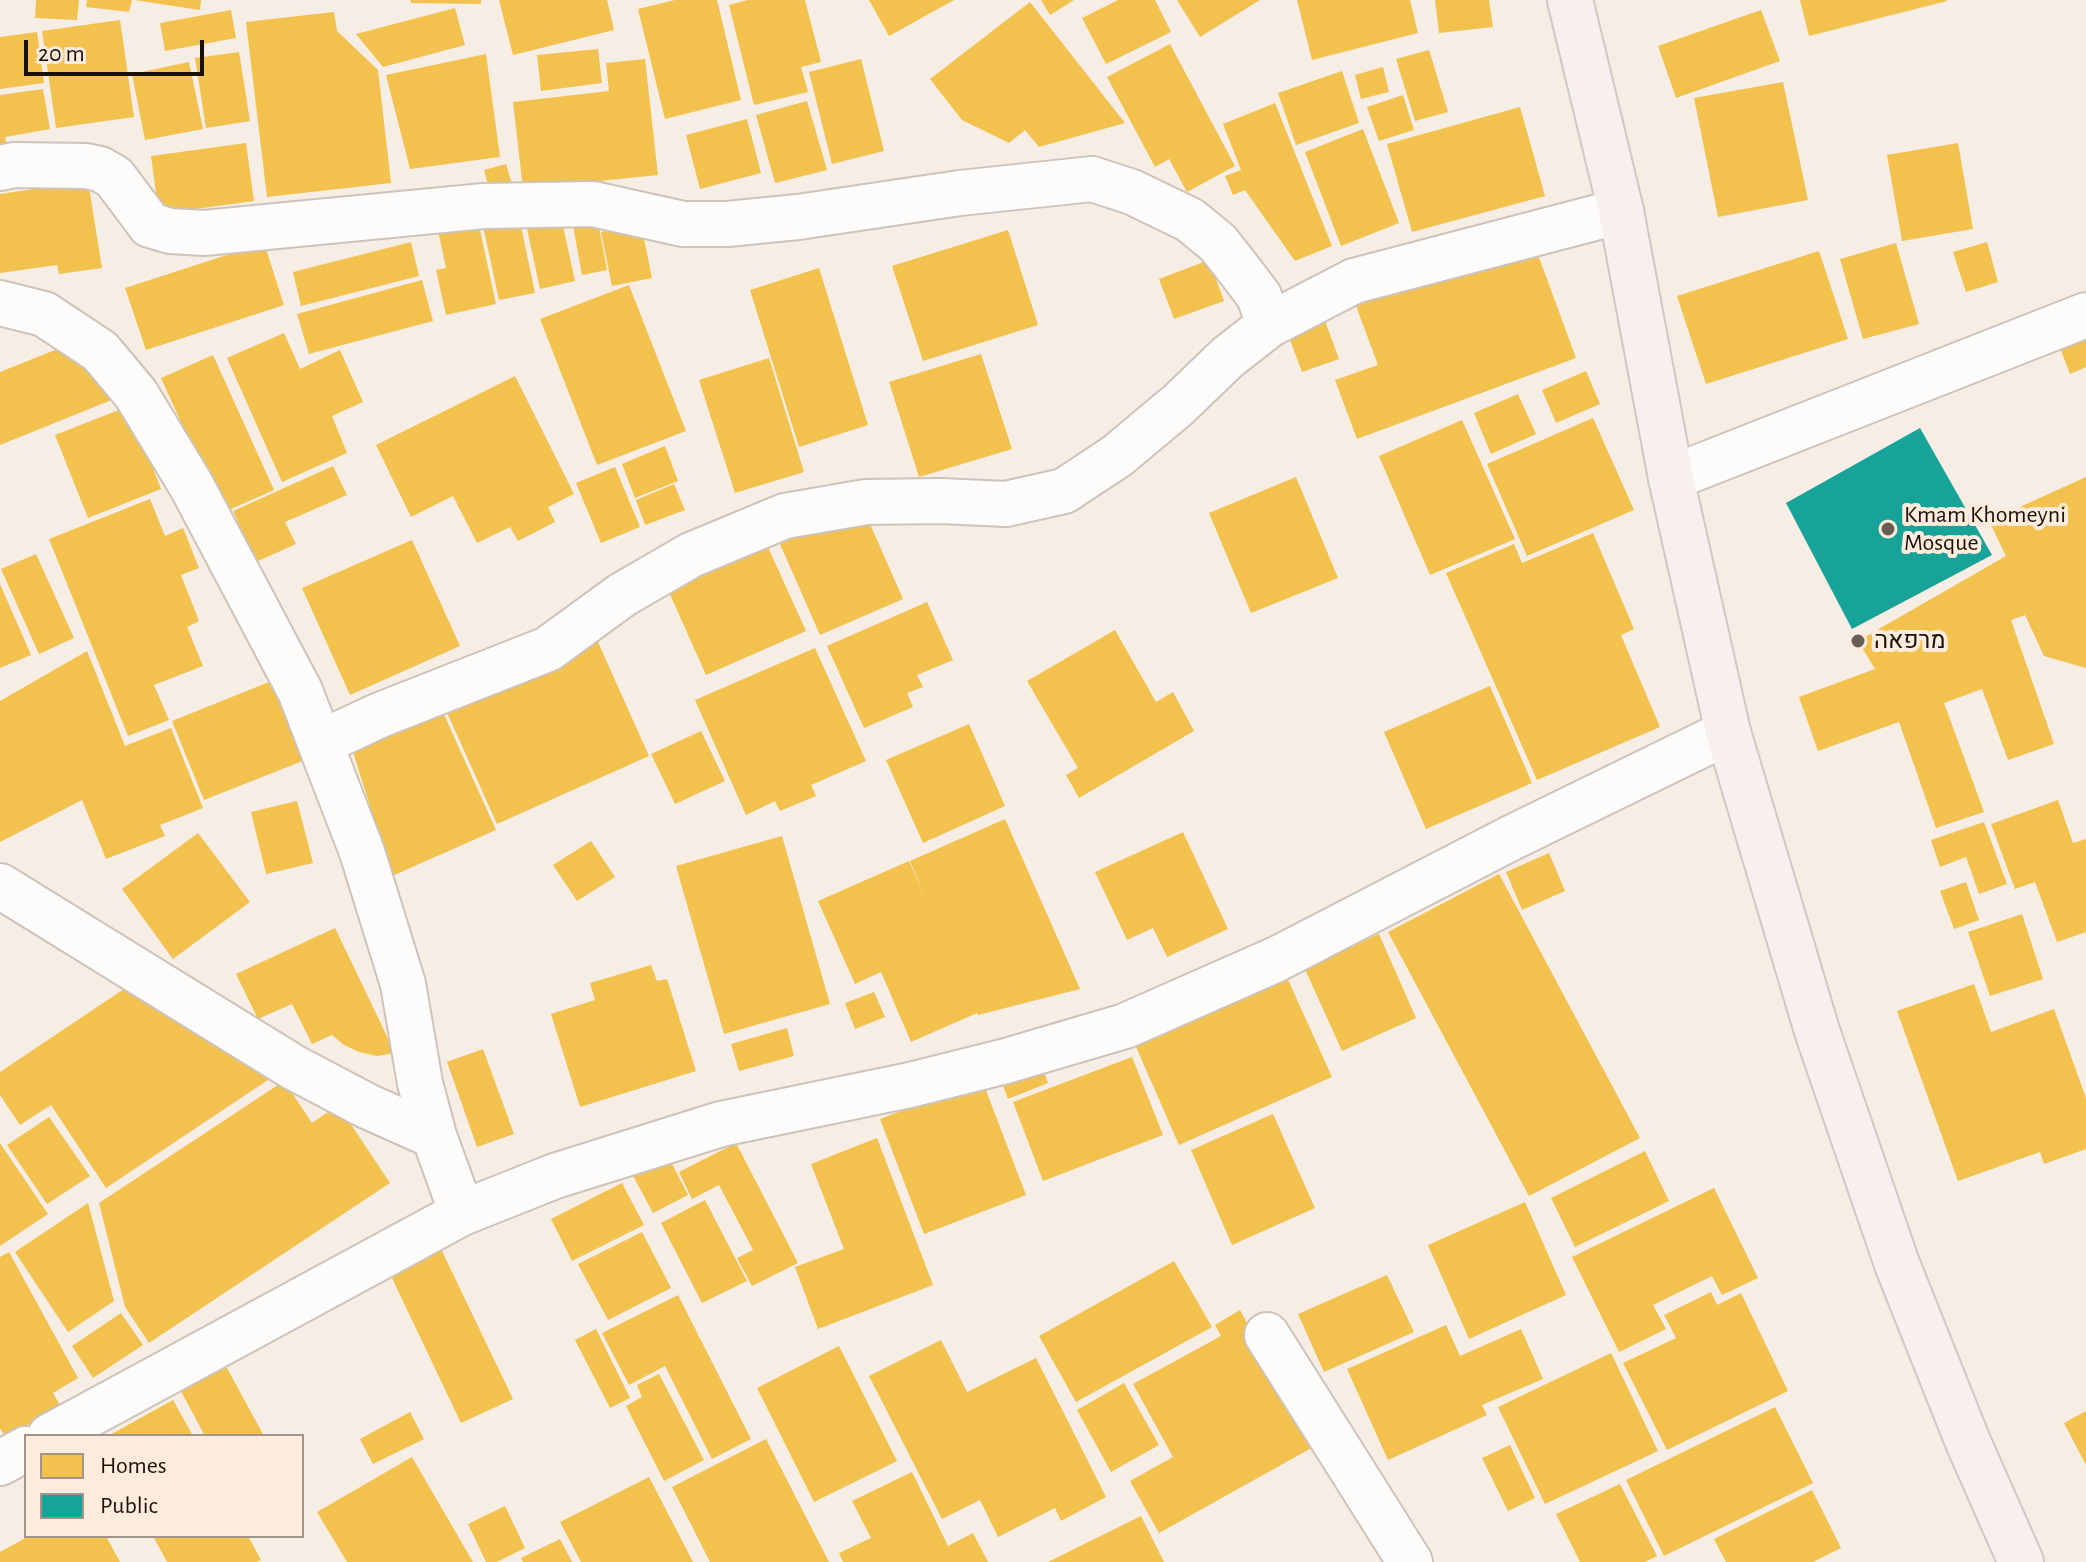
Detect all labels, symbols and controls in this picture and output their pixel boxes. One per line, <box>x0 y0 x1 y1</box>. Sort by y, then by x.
scale bar <box>28 24 208 74</box>
text: 20 m <box>38 42 85 66</box>
place label: Kmam Khomeyni Mosque <box>1904 501 2066 557</box>
marker: Kmam Khomeyni Mosque <box>1879 520 1897 538</box>
place label: מרפאה <box>1874 627 1946 655</box>
marker: מרפאה <box>1849 632 1867 650</box>
legend <box>24 1434 304 1538</box>
text: Homes <box>100 1454 167 1478</box>
text: Public <box>100 1494 158 1518</box>

